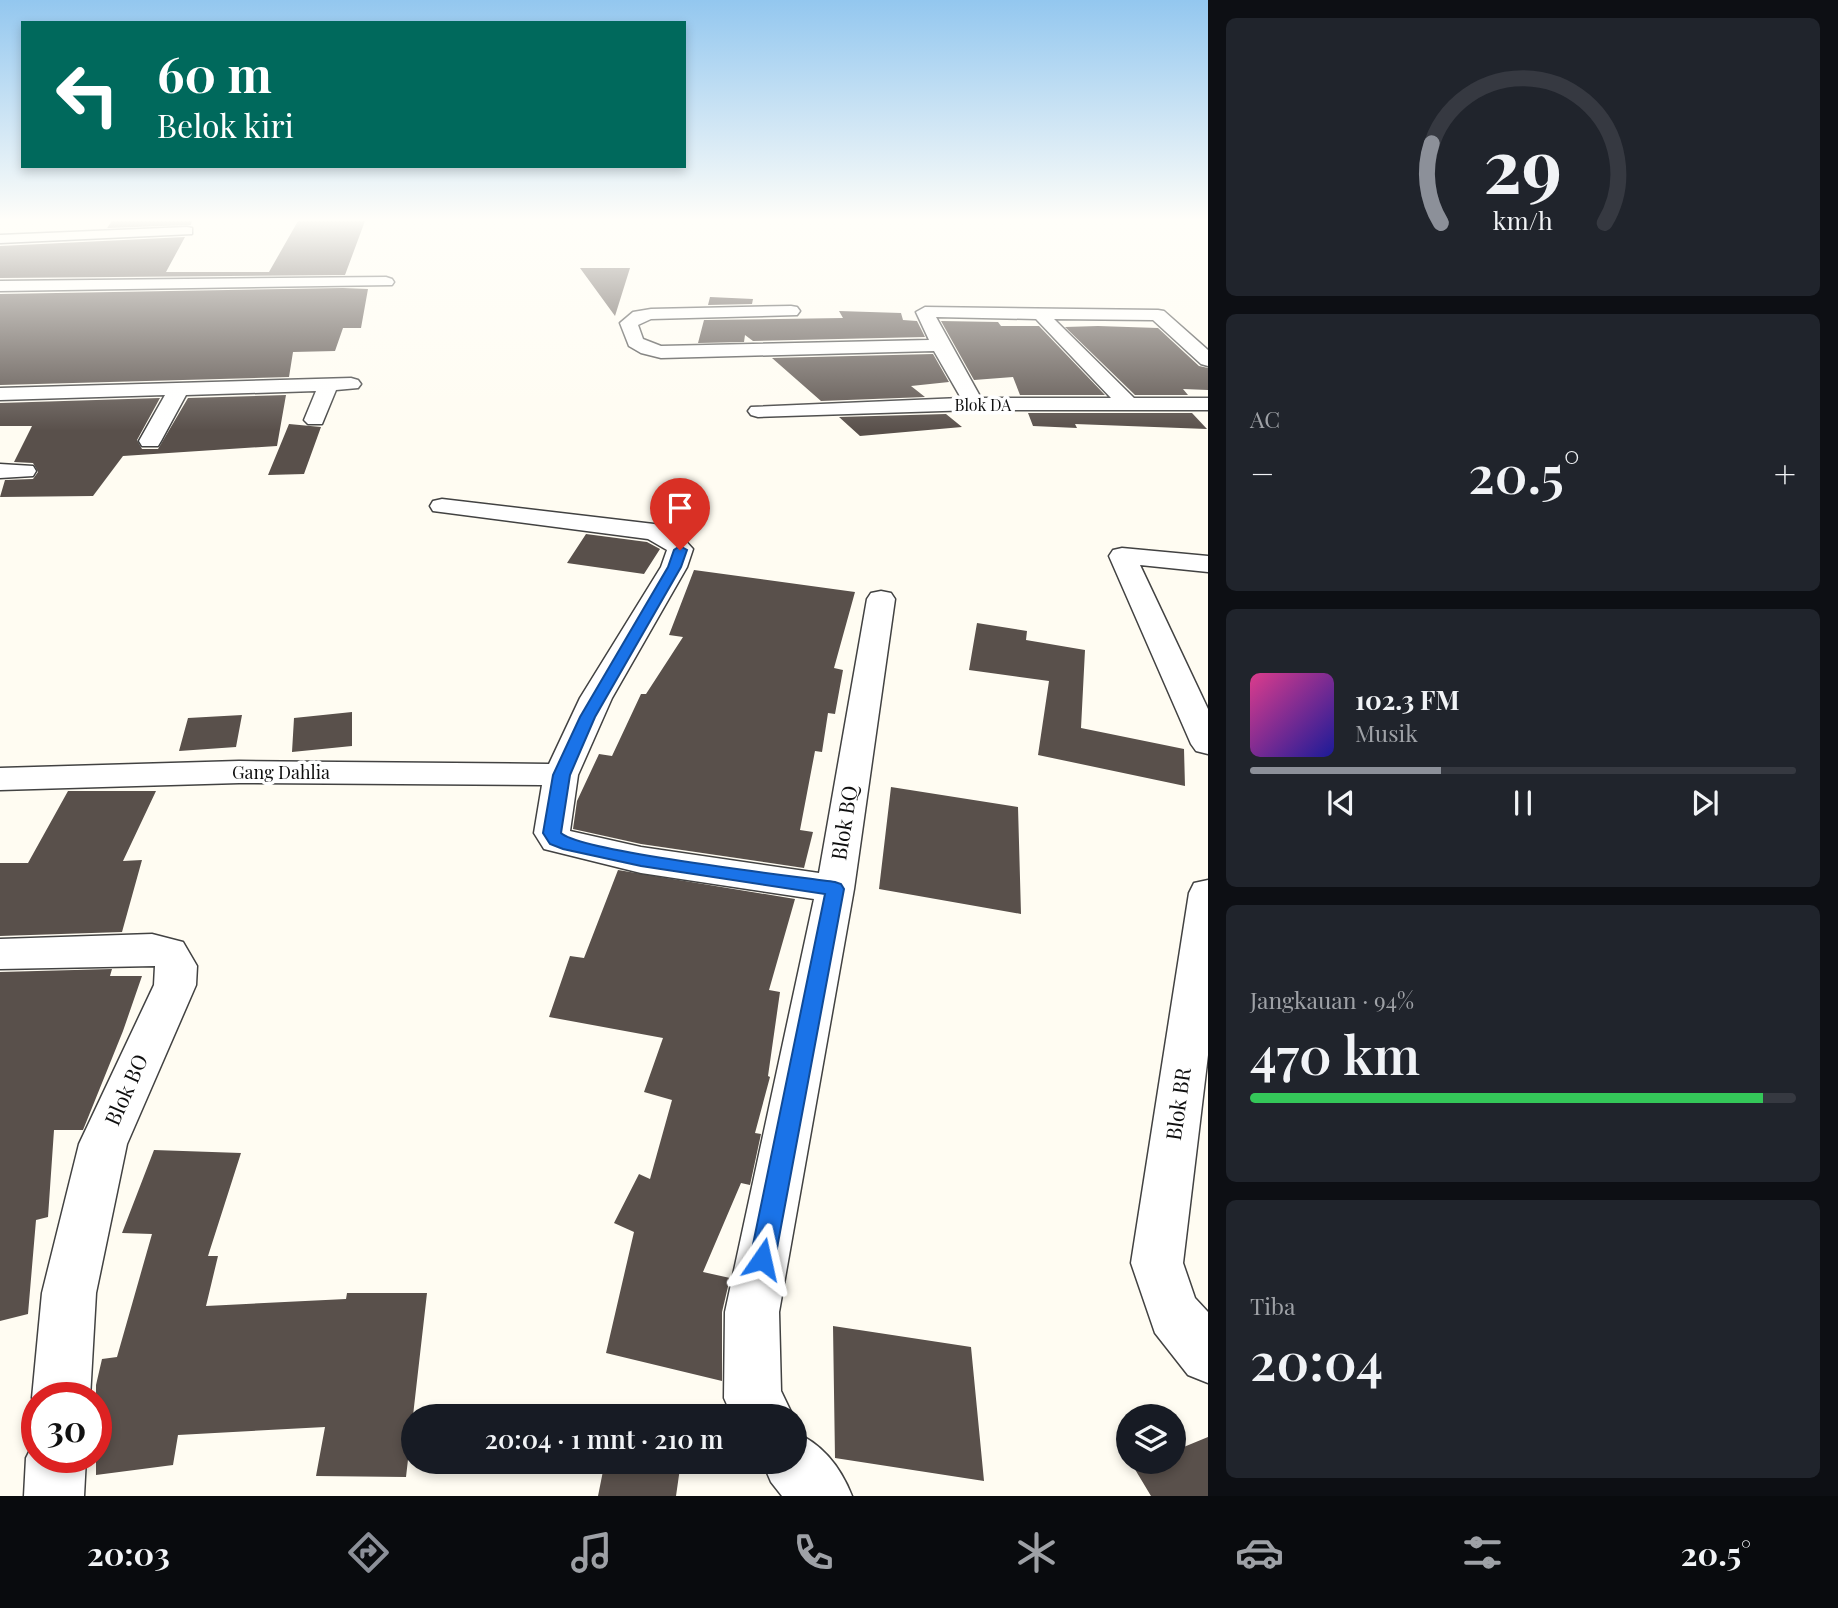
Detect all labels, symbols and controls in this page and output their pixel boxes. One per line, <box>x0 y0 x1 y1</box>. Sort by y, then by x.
text: 60 m <box>157 40 272 105</box>
icon: left <box>42 49 133 140</box>
text: Belok kiri <box>157 103 294 146</box>
text: 29 <box>1484 114 1562 211</box>
text: km/h <box>1493 203 1553 236</box>
street label: Blok DA <box>955 394 1012 415</box>
text: AC <box>1250 403 1280 434</box>
text: 20.5° <box>1468 438 1580 507</box>
text: − <box>1250 447 1275 498</box>
text: + <box>1774 447 1796 498</box>
pin <box>650 478 710 550</box>
icon: arrive <box>661 489 699 527</box>
text: 102.3 FM <box>1355 682 1460 717</box>
text: Musik <box>1355 717 1418 748</box>
street label: Gang Dahlia <box>232 760 330 784</box>
street label: Blok BQ <box>823 782 863 862</box>
icon: previous <box>1322 784 1360 822</box>
icon: pause <box>1504 784 1542 822</box>
icon: next <box>1686 784 1724 822</box>
text: Jangkauan · 94% <box>1250 984 1414 1015</box>
text: 470 km <box>1250 1019 1420 1088</box>
street label: Blok BO <box>97 1049 153 1129</box>
street label: Blok BR <box>1158 1065 1196 1142</box>
position arrow <box>725 1222 799 1296</box>
text: Tiba <box>1250 1290 1295 1321</box>
text: 20:04 <box>1250 1325 1383 1394</box>
speed limit sign: 30 <box>21 1382 112 1473</box>
map controls <box>1116 1404 1186 1474</box>
button: layers <box>1116 1404 1186 1474</box>
text: 20:04 · 1 mnt · 210 m <box>485 1421 723 1456</box>
icon: directions <box>344 1528 393 1577</box>
icon: music <box>567 1528 616 1577</box>
icon: phone <box>789 1528 838 1577</box>
icon: climate <box>1012 1528 1061 1577</box>
icon: car <box>1235 1528 1284 1577</box>
icon: filters <box>1458 1528 1507 1577</box>
text: 20:03 <box>87 1531 170 1574</box>
text: 20.5° <box>1681 1531 1751 1574</box>

